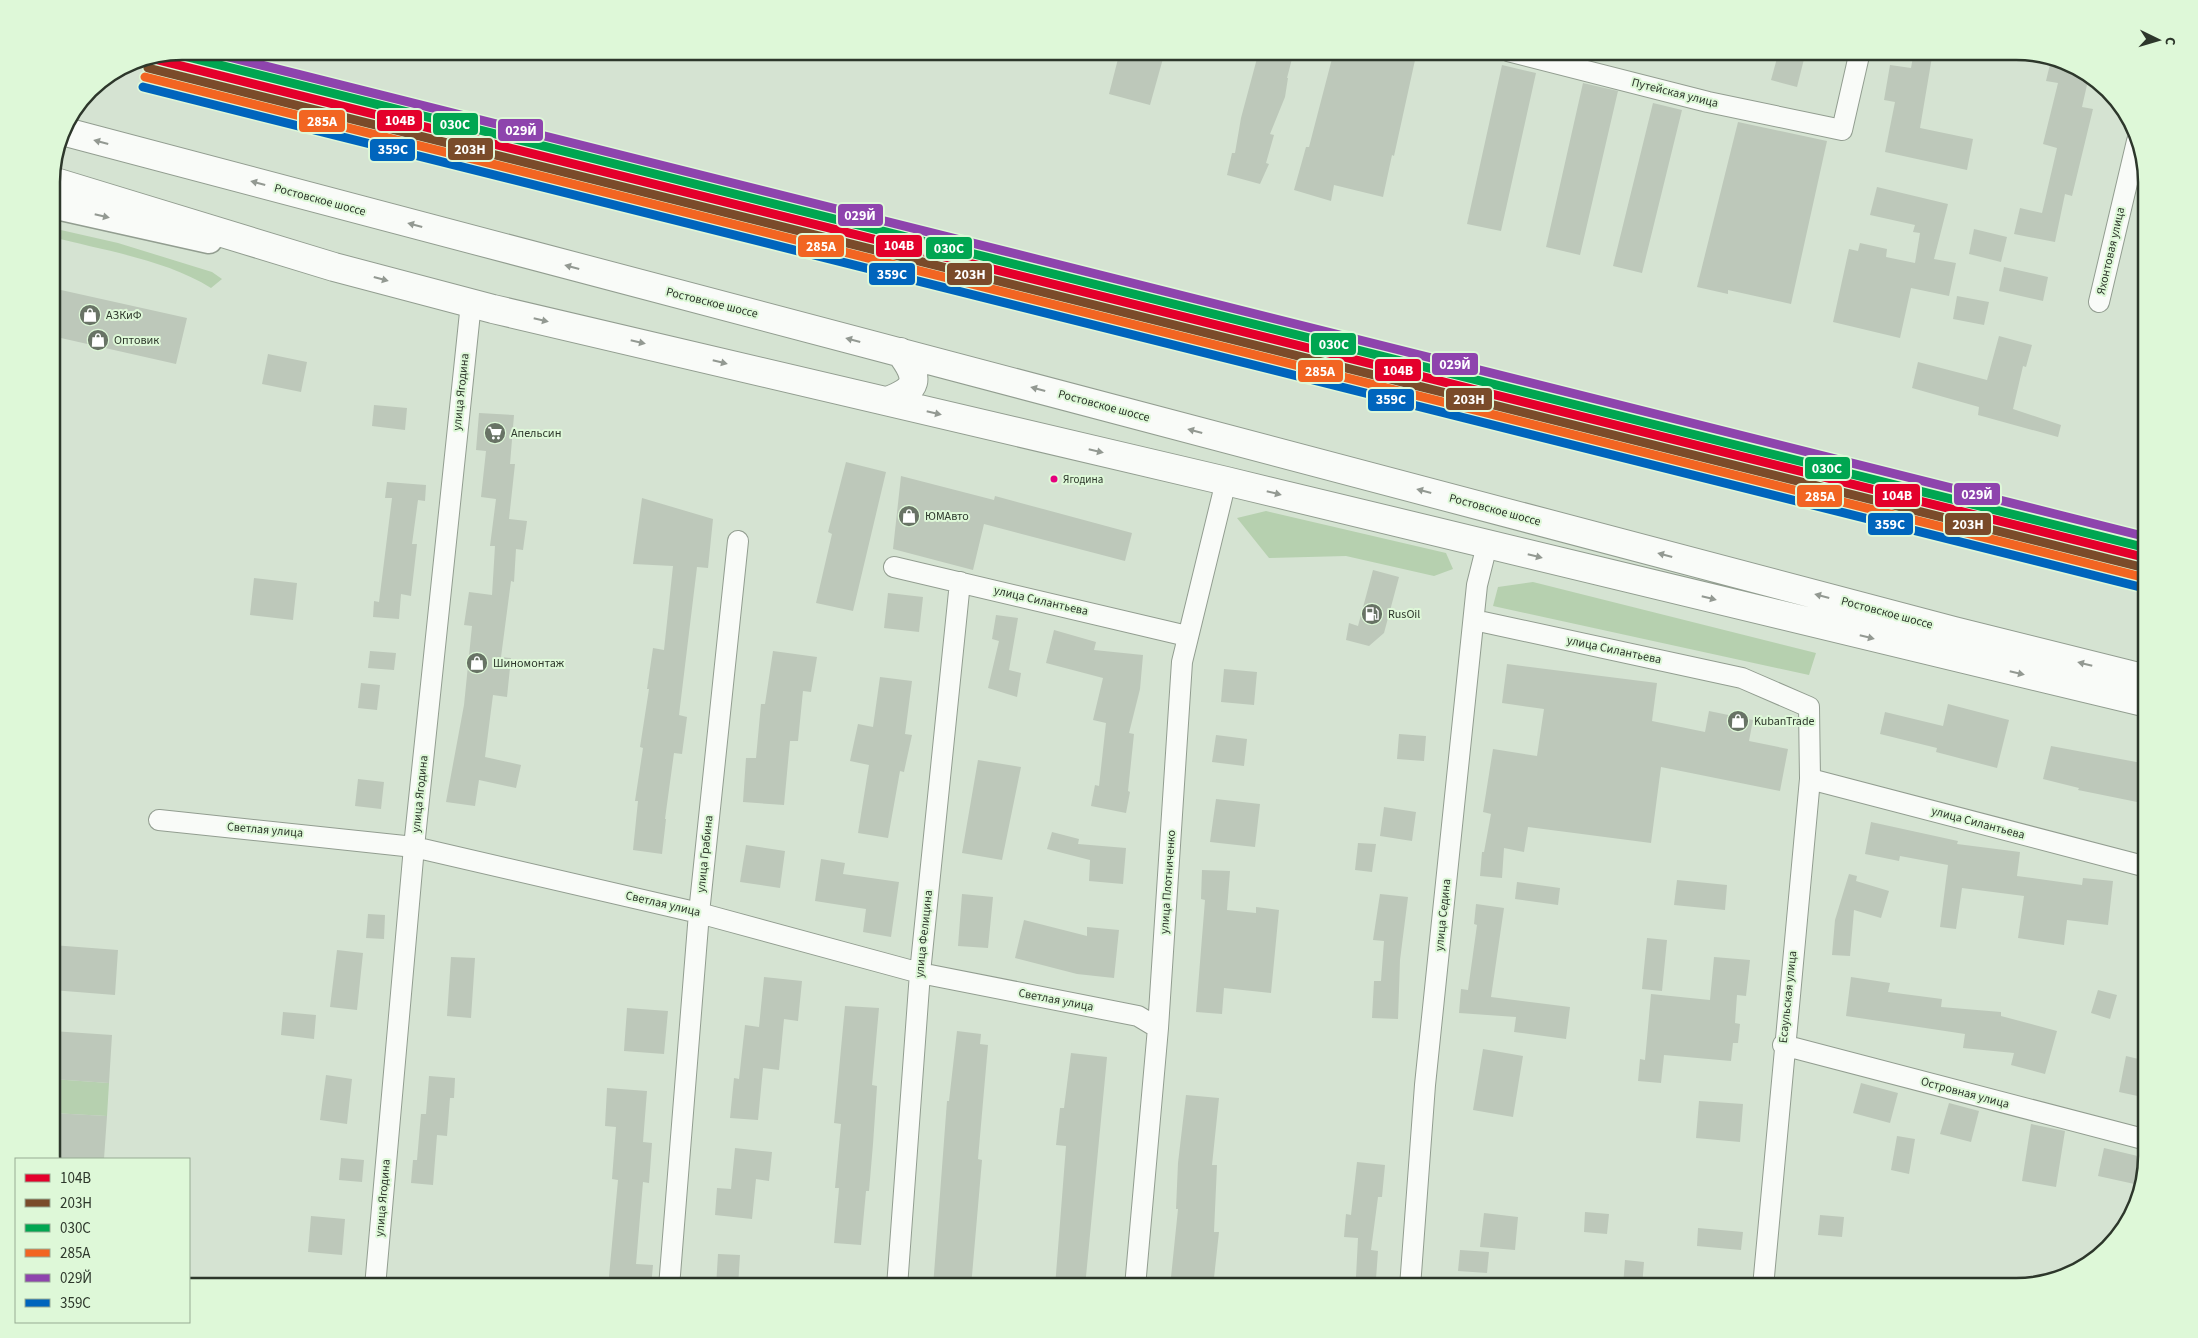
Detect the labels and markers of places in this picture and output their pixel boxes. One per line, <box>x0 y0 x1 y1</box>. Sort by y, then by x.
shop icon: АЗКиФ <box>78 303 102 327</box>
place label: АЗКиФ <box>106 307 142 324</box>
shop icon: Оптовик <box>86 328 110 352</box>
place label: Оптовик <box>114 332 159 349</box>
supermarket icon: Апельсин <box>483 421 507 445</box>
place label: Апельсин <box>511 425 561 442</box>
place label: Ягодина <box>1063 472 1103 487</box>
marker: Ягодина <box>1049 474 1059 484</box>
shop icon: ЮМАвто <box>897 504 921 528</box>
place label: ЮМАвто <box>925 508 969 525</box>
fuel station icon: RusOil <box>1360 602 1384 626</box>
place label: RusOil <box>1388 606 1420 623</box>
shop icon: Шиномонтаж <box>465 651 489 675</box>
place label: Шиномонтаж <box>493 655 565 672</box>
shop icon: KubanTrade <box>1726 709 1750 733</box>
place label: KubanTrade <box>1754 713 1815 730</box>

